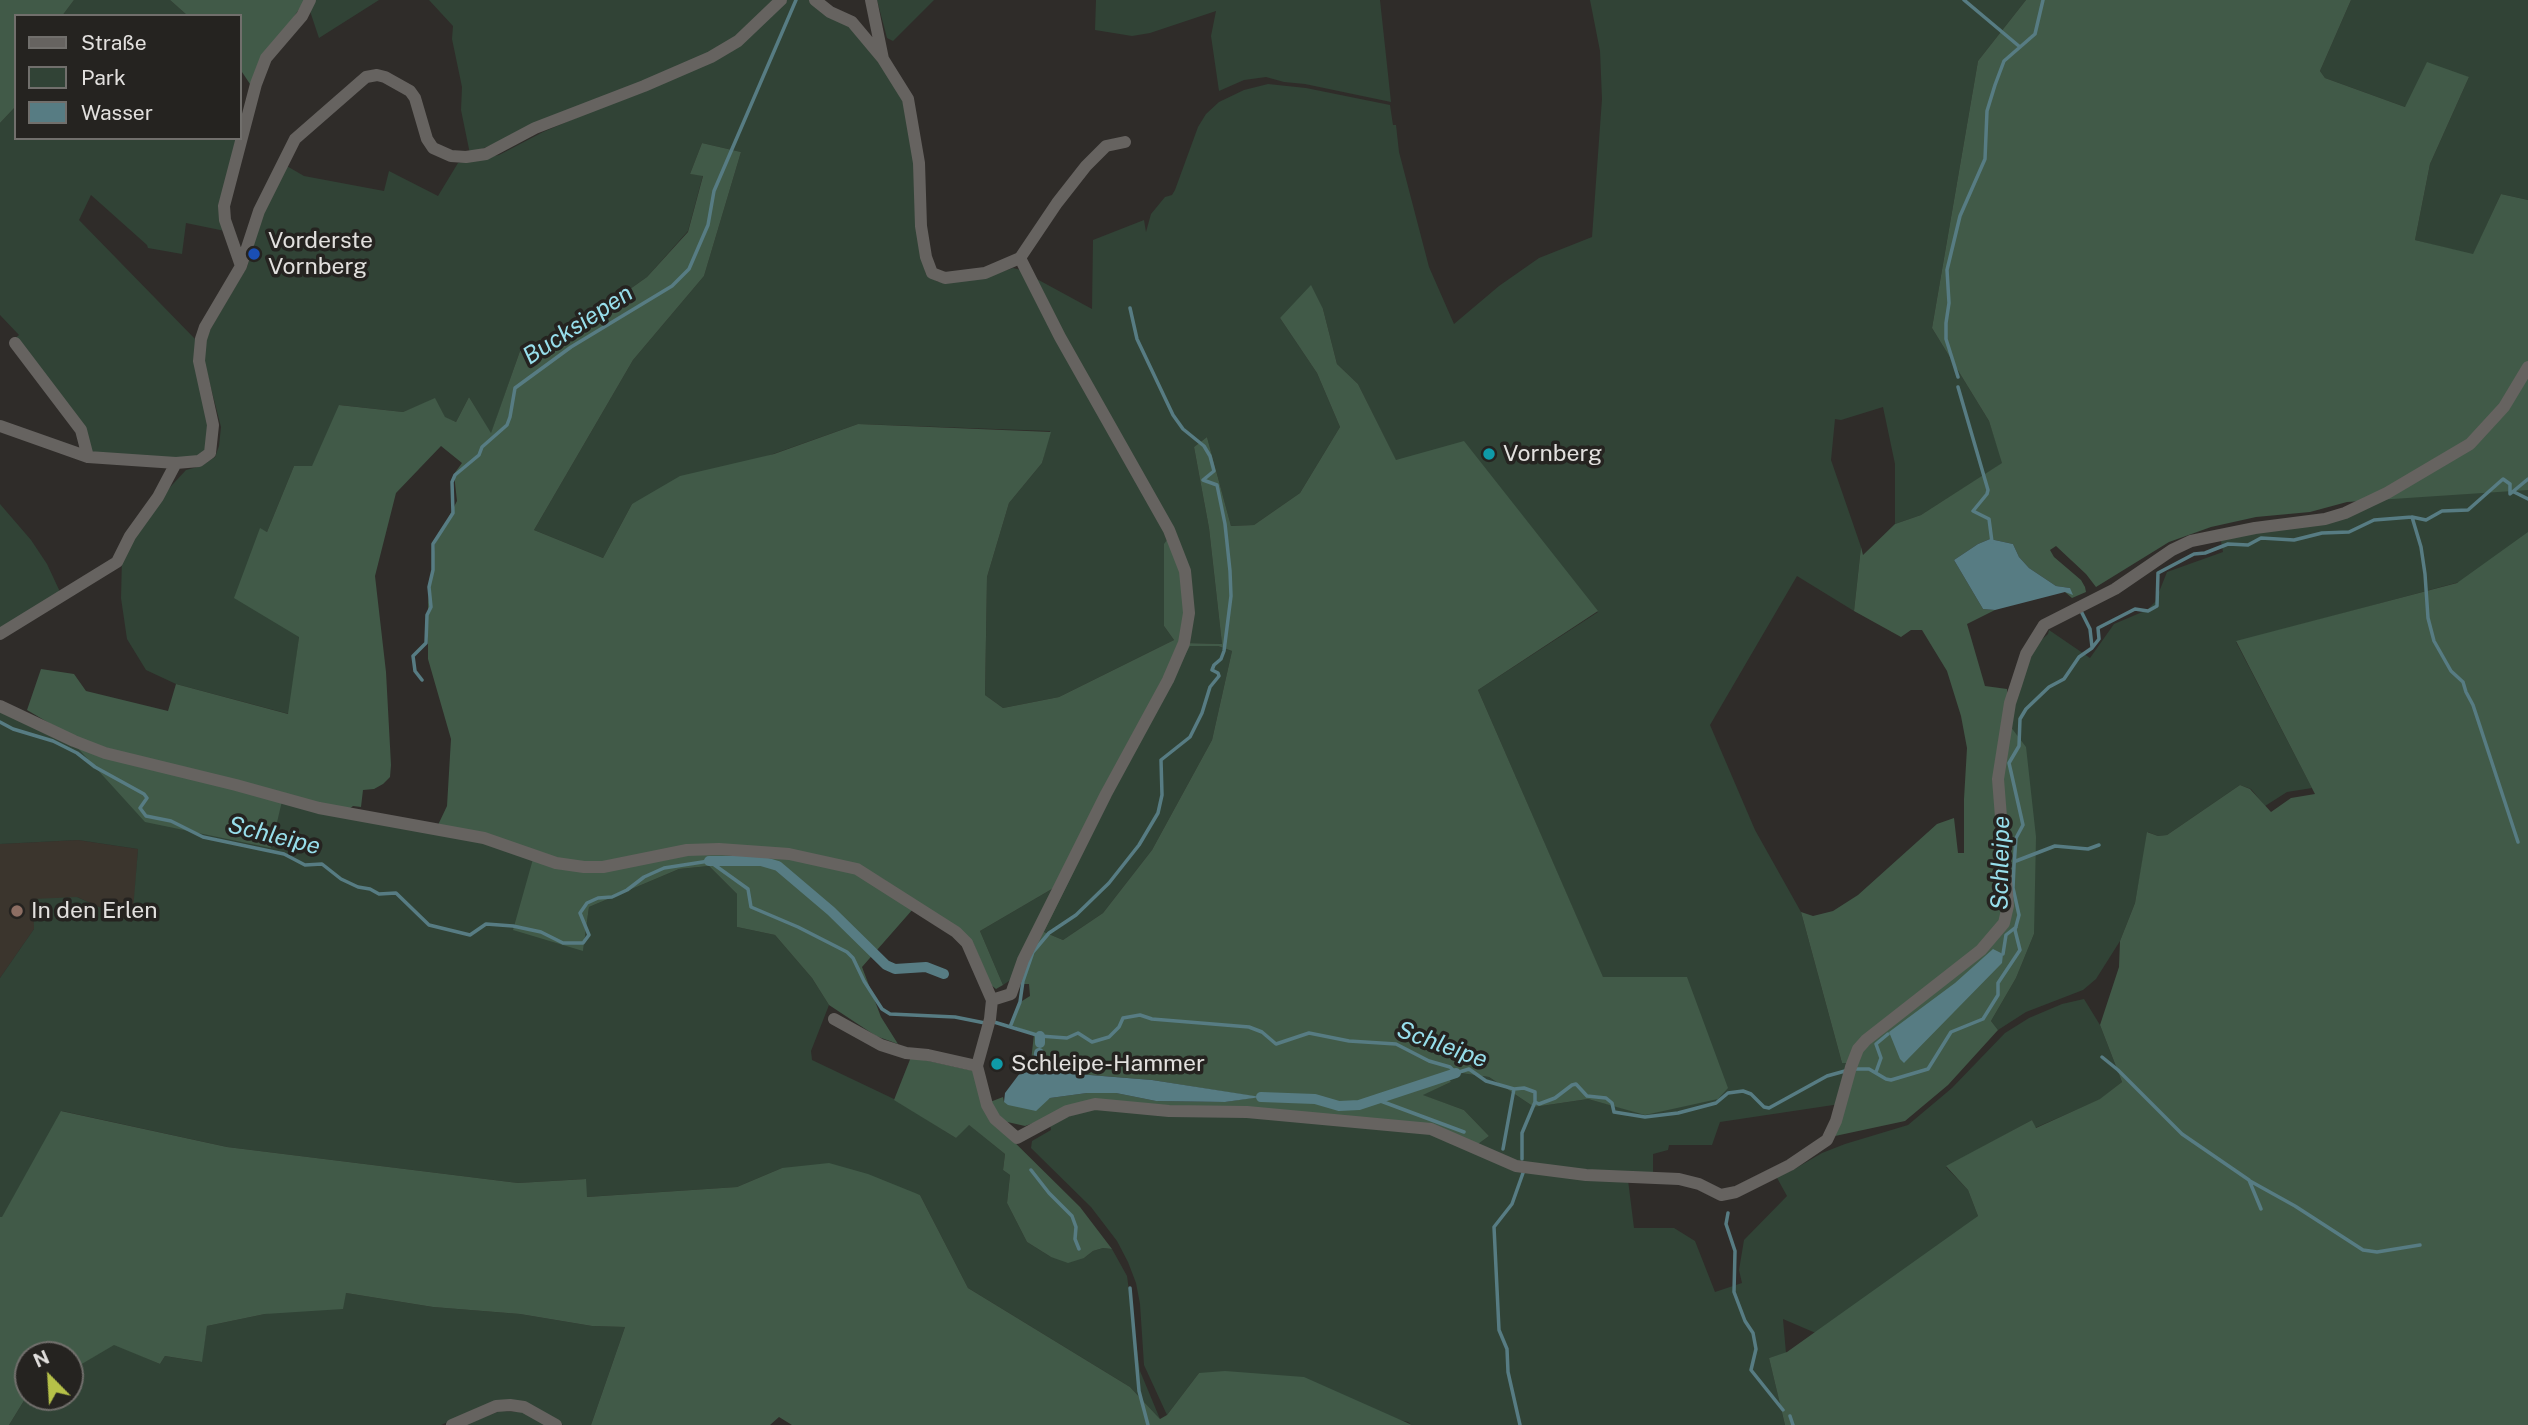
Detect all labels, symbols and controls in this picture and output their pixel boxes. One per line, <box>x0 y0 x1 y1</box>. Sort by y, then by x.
legend <box>14 14 242 140</box>
text: Straße <box>81 30 147 55</box>
text: Park <box>81 65 126 90</box>
text: Wasser <box>81 100 153 125</box>
place label: Vorderste Vornberg <box>268 227 373 281</box>
marker: Vorderste Vornberg <box>246 246 262 262</box>
water label: Bucksiepen <box>518 279 638 371</box>
place label: Vornberg <box>1503 440 1602 468</box>
marker: Vornberg <box>1481 446 1497 462</box>
water label: Schleipe <box>225 811 323 861</box>
water label: Schleipe <box>1986 816 2016 910</box>
place label: In den Erlen <box>31 897 158 925</box>
marker: In den Erlen <box>9 903 25 919</box>
water label: Schleipe <box>1393 1015 1491 1075</box>
place label: Schleipe-Hammer <box>1011 1050 1205 1078</box>
marker: Schleipe-Hammer <box>989 1056 1005 1072</box>
north arrow <box>14 1341 84 1411</box>
text: N <box>30 1346 53 1372</box>

